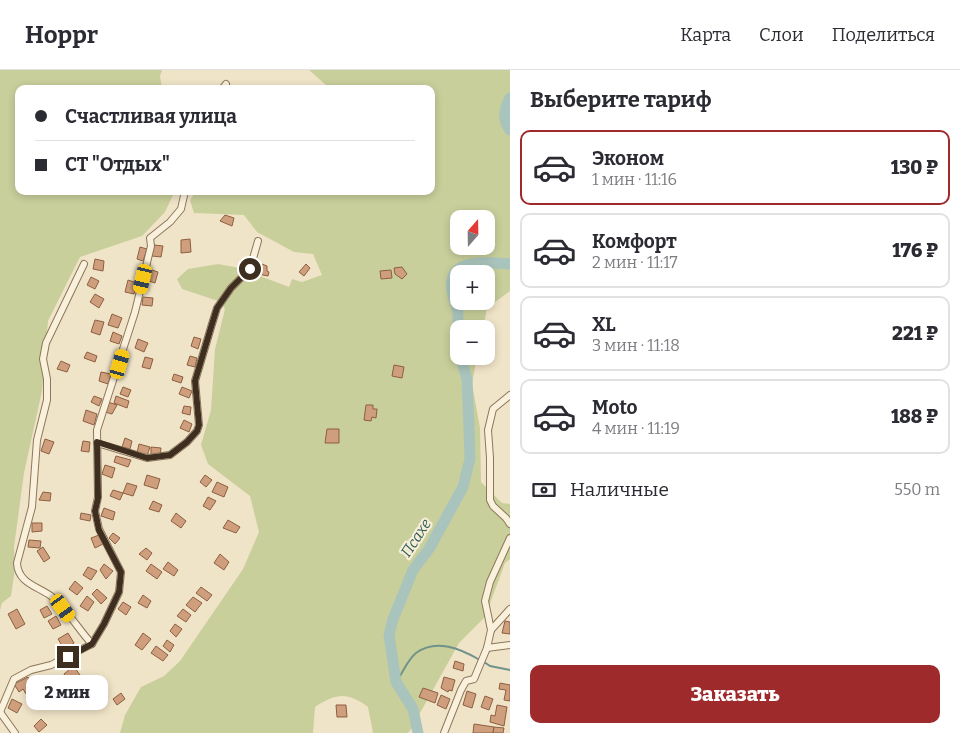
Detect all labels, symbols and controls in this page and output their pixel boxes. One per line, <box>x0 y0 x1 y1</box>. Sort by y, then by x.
text: Hoppr <box>25 21 98 49</box>
text: Карта <box>680 24 731 46</box>
text: Слои <box>759 24 804 46</box>
text: Поделиться <box>832 24 935 46</box>
text: Выберите тариф <box>530 86 711 113</box>
text: Счастливая улица <box>65 105 237 128</box>
icon: car <box>532 145 577 190</box>
text: Эконом <box>592 147 664 170</box>
text: СТ "Отдых" <box>65 153 170 176</box>
text: 130 ₽ <box>891 156 938 179</box>
text: 1 мин · 11:16 <box>592 170 677 189</box>
north arrow <box>450 210 495 255</box>
map controls <box>450 210 495 365</box>
icon: car <box>532 228 577 273</box>
text: Комфорт <box>592 230 677 253</box>
text: 176 ₽ <box>892 239 938 262</box>
text: 2 мин · 11:17 <box>592 253 678 272</box>
route start <box>239 258 261 280</box>
car <box>132 263 153 295</box>
button: + <box>450 265 495 310</box>
icon: car <box>532 311 577 356</box>
text: XL <box>592 313 616 336</box>
button: − <box>450 320 495 365</box>
text: 221 ₽ <box>892 322 938 345</box>
text: 3 мин · 11:18 <box>592 336 680 355</box>
car <box>108 348 131 380</box>
icon: car <box>532 394 577 439</box>
text: Moto <box>592 396 638 419</box>
text: 188 ₽ <box>891 405 938 428</box>
text: 4 мин · 11:19 <box>592 419 680 438</box>
icon: cash <box>530 476 558 504</box>
text: Наличные <box>570 478 669 501</box>
text: 550 m <box>894 480 940 499</box>
water label: Псахе <box>397 515 435 560</box>
car <box>48 591 77 625</box>
route end <box>57 646 79 668</box>
button: Заказать <box>530 665 940 723</box>
callout: 2 мин <box>27 674 109 710</box>
text: 2 мин <box>44 683 90 702</box>

